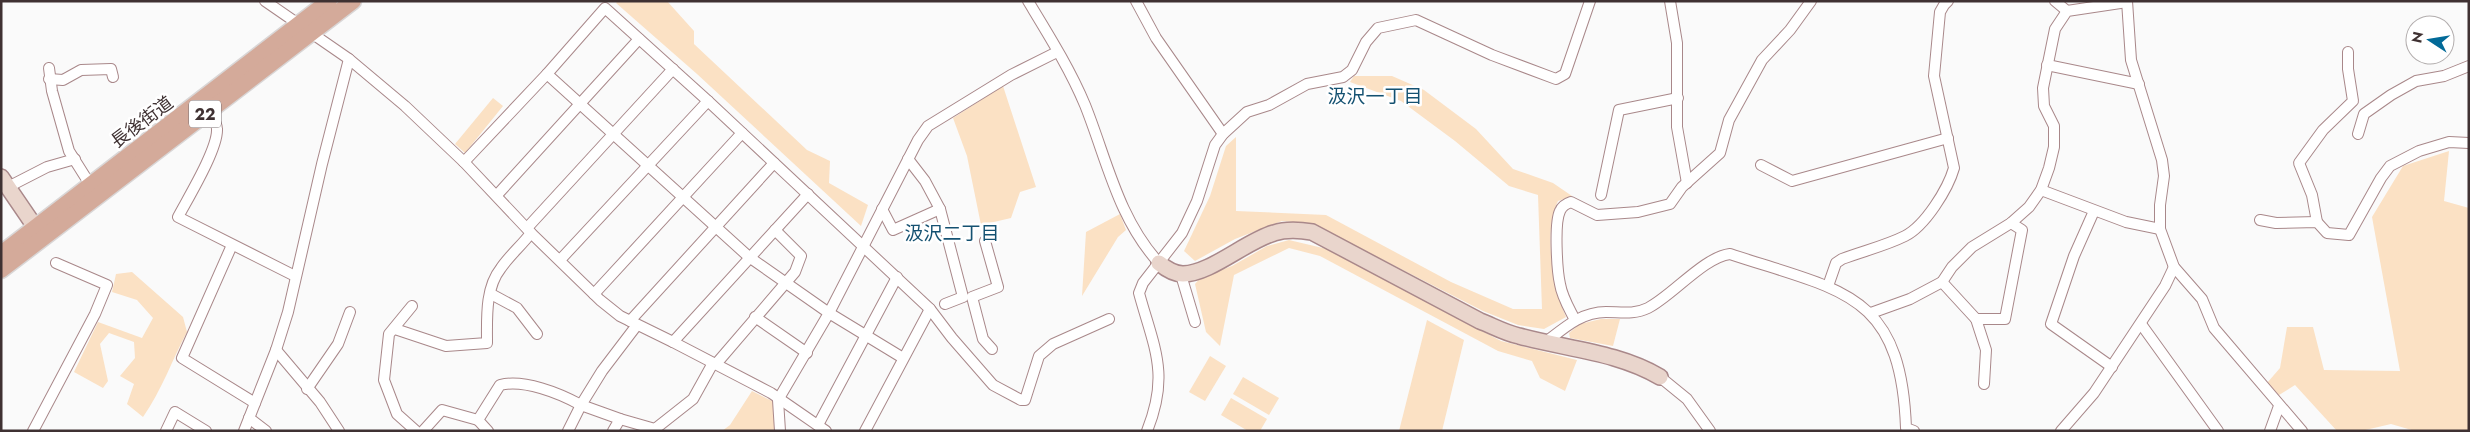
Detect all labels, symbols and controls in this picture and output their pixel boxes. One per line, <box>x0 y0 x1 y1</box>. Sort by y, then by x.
north arrow <box>2405 15 2455 65</box>
text: N <box>2406 30 2428 45</box>
district label: 汲沢一丁目 <box>1327 83 1423 110</box>
street label: 長後街道 <box>105 90 179 154</box>
road number: 22 <box>189 100 221 128</box>
district label: 汲沢二丁目 <box>904 220 1000 247</box>

